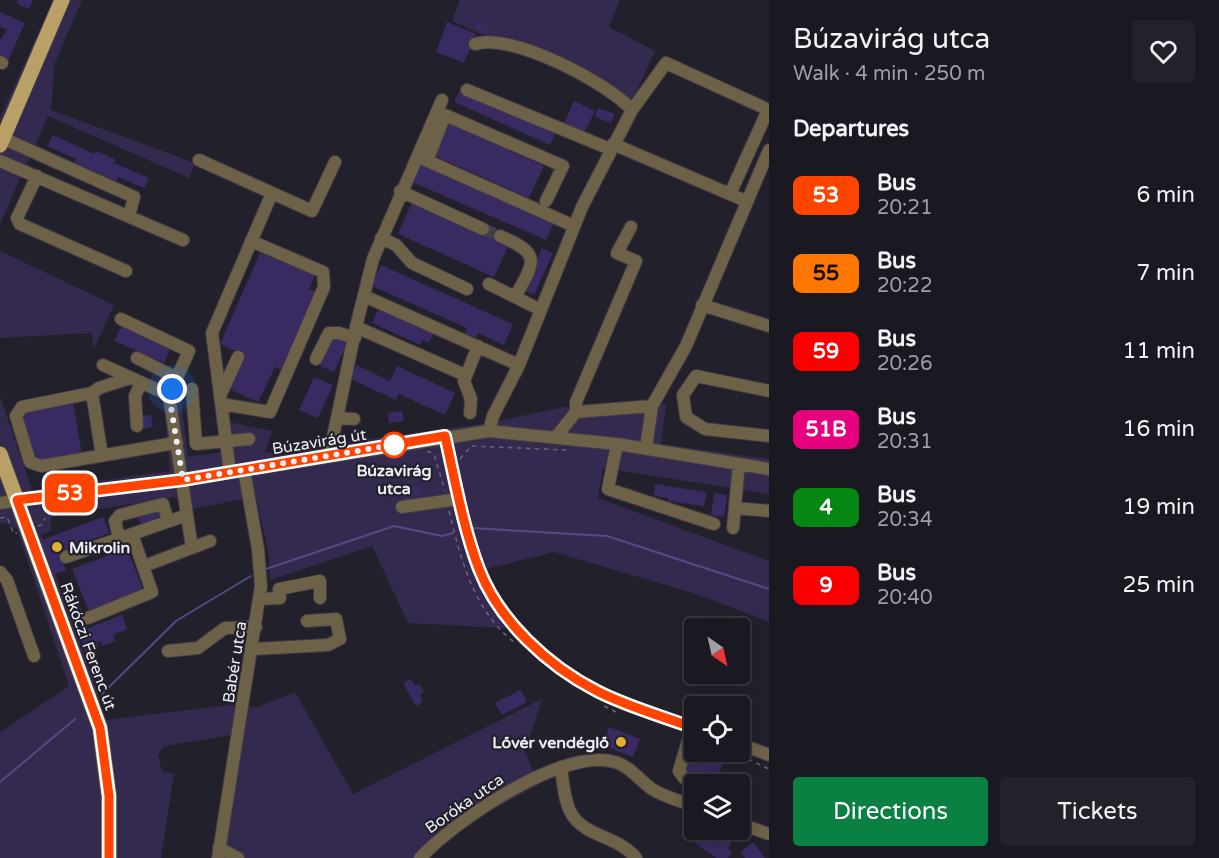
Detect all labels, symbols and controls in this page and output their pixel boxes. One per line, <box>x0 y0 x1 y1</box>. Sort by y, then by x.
button: heart <box>1132 20 1195 83</box>
text: Búzavirág utca <box>793 22 990 56</box>
text: Walk · 4 min · 250 m <box>793 62 985 86</box>
text: Departures <box>793 116 909 142</box>
text: Bus <box>877 170 916 196</box>
text: 6 min <box>1136 182 1195 208</box>
text: 53 <box>813 183 839 208</box>
text: 20:21 <box>877 196 932 220</box>
text: Bus <box>877 248 916 274</box>
text: 7 min <box>1136 260 1195 286</box>
text: 55 <box>813 261 839 286</box>
text: 20:22 <box>877 274 932 298</box>
text: Bus <box>877 326 916 352</box>
text: 11 min <box>1123 338 1195 364</box>
text: 59 <box>813 339 839 364</box>
text: 20:26 <box>877 352 932 376</box>
your location <box>157 374 187 404</box>
text: Bus <box>877 404 916 430</box>
text: 16 min <box>1123 416 1195 442</box>
text: 51B <box>806 417 846 442</box>
street label: Búzavirág út <box>271 425 368 459</box>
text: 20:31 <box>877 430 932 454</box>
marker: Búzavirág utca <box>381 432 407 458</box>
place label: Búzavirág utca <box>356 461 432 499</box>
line badge: 53 <box>43 474 97 512</box>
text: 53 <box>57 481 83 506</box>
text: Bus <box>877 482 916 508</box>
text: 19 min <box>1123 494 1195 520</box>
text: 4 <box>819 495 833 520</box>
text: 20:34 <box>877 508 932 532</box>
place label: Mikrolin <box>69 538 130 558</box>
marker: Mikrolin <box>50 540 64 554</box>
text: Bus <box>877 560 916 586</box>
text: 25 min <box>1123 572 1195 598</box>
text: 9 <box>819 573 833 598</box>
street label: Rákóczi Ferenc út <box>56 580 120 713</box>
text: 20:40 <box>877 586 932 610</box>
north arrow <box>684 618 750 684</box>
map controls <box>684 618 750 840</box>
street label: Babér utca <box>219 620 251 705</box>
button: locate <box>684 696 750 762</box>
place label: Lővér vendéglő <box>492 733 609 753</box>
marker: Lővér vendéglő <box>614 735 628 749</box>
street label: Boróka utca <box>421 769 508 838</box>
button: layers <box>684 774 750 840</box>
button: Directions <box>793 777 988 846</box>
button: Tickets <box>1000 777 1195 846</box>

